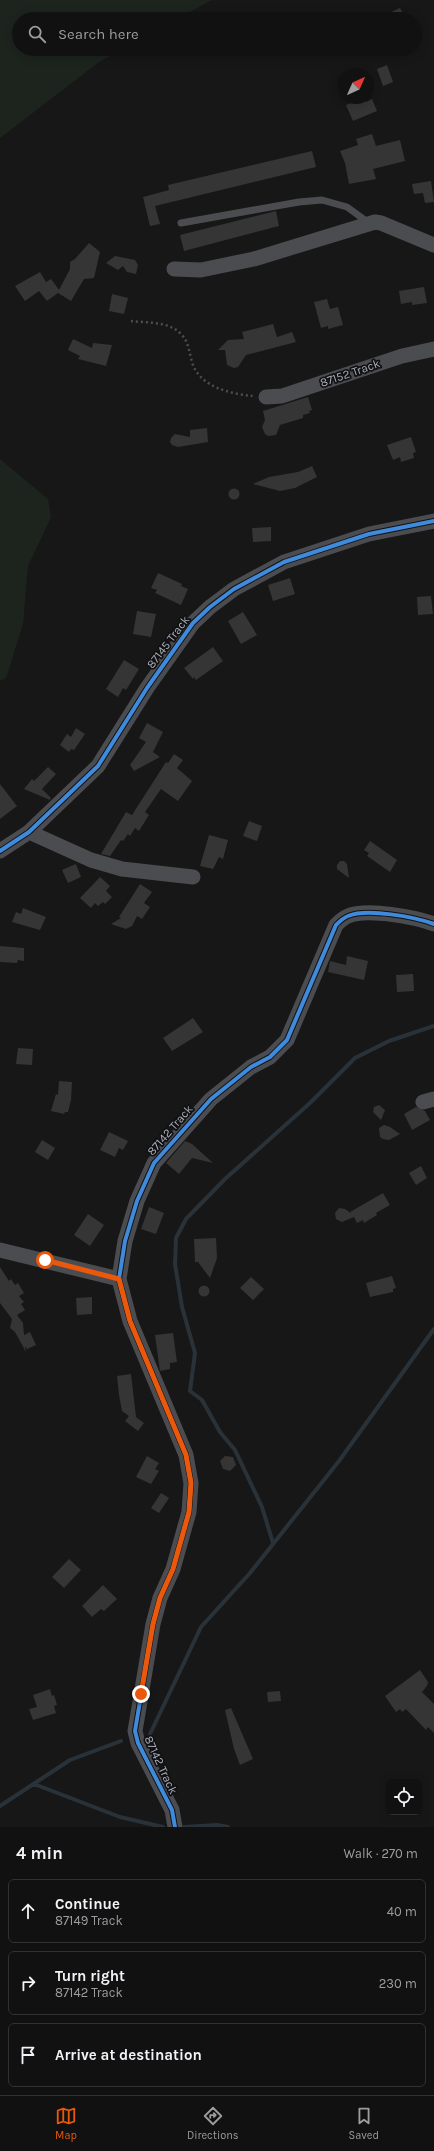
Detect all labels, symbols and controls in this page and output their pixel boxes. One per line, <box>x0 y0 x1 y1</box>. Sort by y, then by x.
search box <box>12 12 422 56</box>
icon: search <box>26 23 48 45</box>
text: Search here <box>58 25 139 43</box>
north arrow <box>338 68 374 104</box>
street label: 87152 Track <box>318 356 382 390</box>
street label: 87145 Track <box>144 613 192 671</box>
street label: 87142 Track <box>144 1102 196 1158</box>
route start <box>36 1251 54 1269</box>
route end <box>132 1685 150 1703</box>
street label: 87142 Track <box>141 1734 181 1796</box>
map controls <box>386 1779 422 1815</box>
button: locate <box>386 1779 422 1815</box>
text: 4 min <box>16 1843 63 1863</box>
text: Walk · 270 m <box>344 1846 418 1861</box>
text: Continue <box>55 1895 120 1913</box>
icon: ahead <box>17 1900 39 1922</box>
text: 40 m <box>387 1904 417 1919</box>
text: 87149 Track <box>55 1913 123 1928</box>
text: Turn right <box>55 1967 125 1985</box>
icon: right <box>17 1972 39 1994</box>
text: 230 m <box>379 1976 417 1991</box>
text: 87142 Track <box>55 1985 123 2000</box>
icon: arrive <box>17 2044 39 2066</box>
text: Arrive at destination <box>55 2046 202 2064</box>
tab: Map <box>55 2105 77 2142</box>
tab: Directions <box>187 2105 239 2142</box>
tab: Saved <box>349 2105 379 2142</box>

